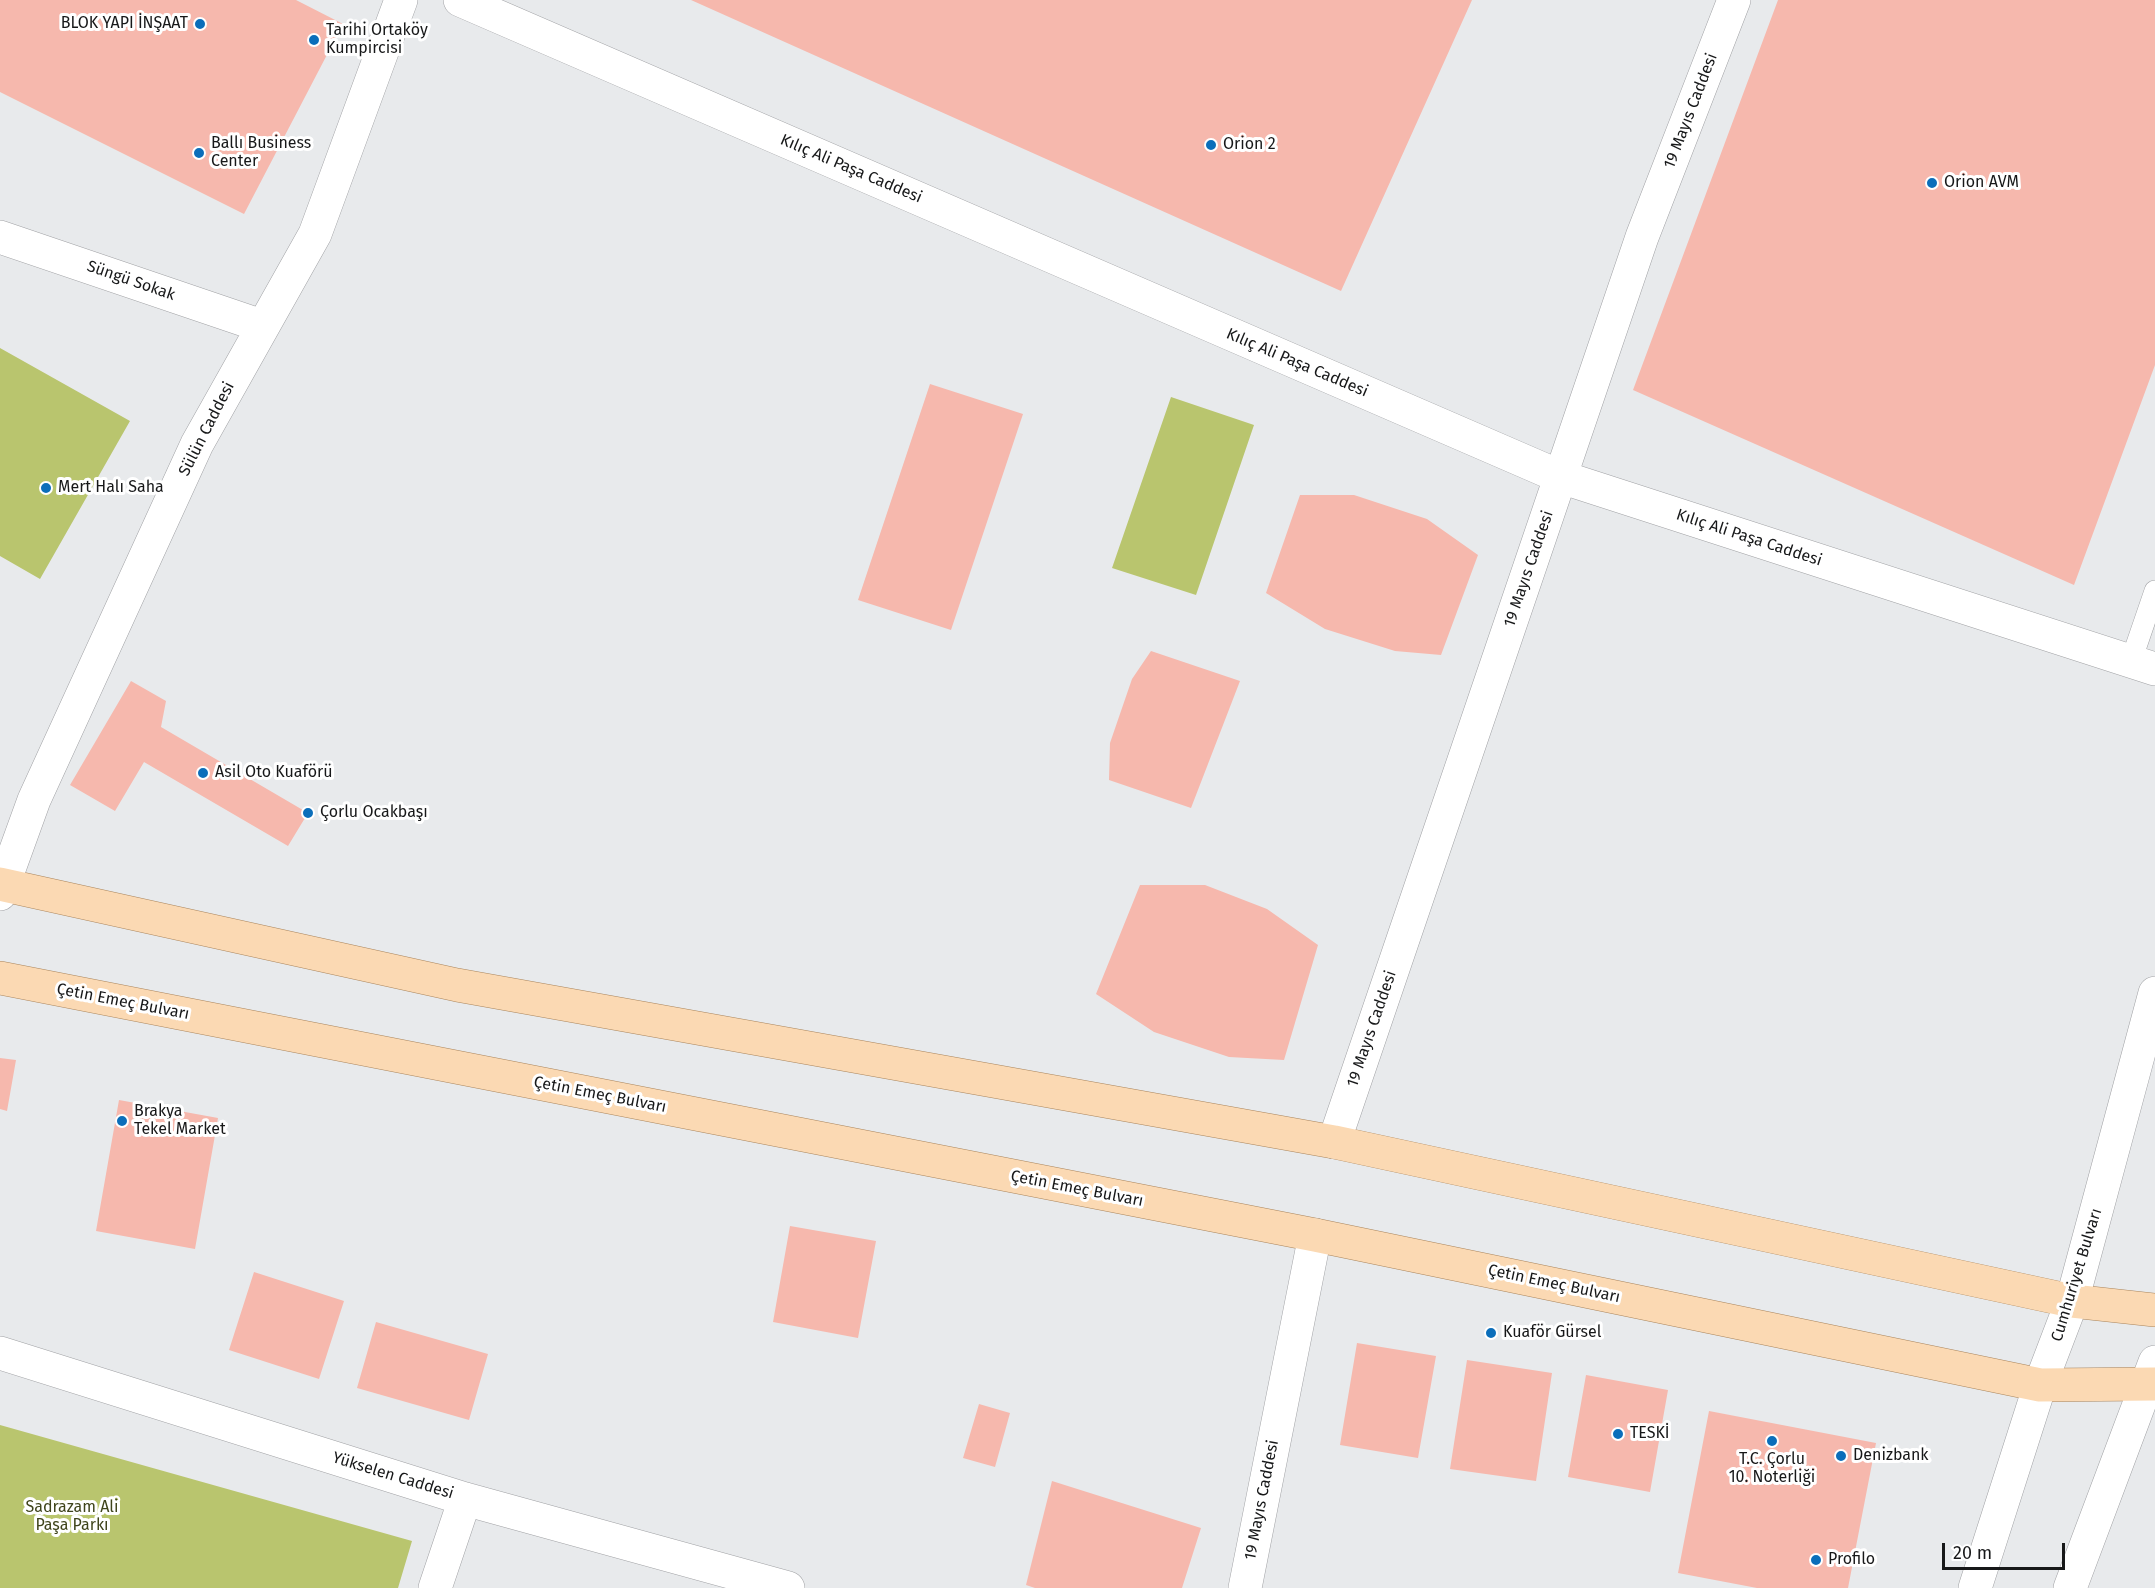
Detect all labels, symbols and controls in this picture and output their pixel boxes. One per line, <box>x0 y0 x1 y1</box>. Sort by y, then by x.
place label: BLOK YAPI İNŞAAT <box>61 14 188 34</box>
marker: BLOK YAPI İNŞAAT <box>193 17 207 31</box>
place label: Tarihi Ortaköy Kumpircisi <box>326 21 428 59</box>
marker: Tarihi Ortaköy Kumpircisi <box>307 33 321 47</box>
street label: 19 Mayıs Caddesi <box>1660 51 1722 171</box>
street label: Kılıç Ali Paşa Caddesi <box>777 130 925 208</box>
place label: Ballı Business Center <box>211 134 311 172</box>
place label: Orion 2 <box>1223 135 1276 155</box>
marker: Orion 2 <box>1204 138 1218 152</box>
marker: Ballı Business Center <box>192 146 206 160</box>
place label: Orion AVM <box>1944 173 2019 193</box>
marker: Orion AVM <box>1925 176 1939 190</box>
street label: Süngü Sokak <box>84 257 178 305</box>
street label: Kılıç Ali Paşa Caddesi <box>1223 324 1371 402</box>
street label: Sülün Caddesi <box>175 379 239 479</box>
place label: Mert Halı Saha <box>58 478 164 498</box>
marker: Mert Halı Saha <box>39 481 53 495</box>
street label: Kılıç Ali Paşa Caddesi <box>1674 505 1824 571</box>
street label: 19 Mayıs Caddesi <box>1500 508 1558 630</box>
place label: Asil Oto Kuaförü <box>215 763 333 783</box>
marker: Asil Oto Kuaförü <box>196 766 210 780</box>
place label: Çorlu Ocakbaşı <box>320 803 428 823</box>
marker: Çorlu Ocakbaşı <box>301 806 315 820</box>
street label: 19 Mayıs Caddesi <box>1343 968 1401 1090</box>
street label: Çetin Emeç Bulvarı <box>55 980 191 1024</box>
street label: Çetin Emeç Bulvarı <box>532 1073 668 1117</box>
place label: Brakya Tekel Market <box>134 1102 226 1140</box>
marker: Brakya Tekel Market <box>115 1114 129 1128</box>
street label: Çetin Emeç Bulvarı <box>1009 1167 1145 1211</box>
street label: Cumhuriyet Bulvarı <box>2048 1206 2106 1344</box>
street label: Çetin Emeç Bulvarı <box>1486 1261 1622 1307</box>
place label: Kuaför Gürsel <box>1503 1323 1601 1343</box>
marker: Kuaför Gürsel <box>1484 1326 1498 1340</box>
place label: TESKİ <box>1630 1424 1670 1444</box>
marker: TESKİ <box>1611 1427 1625 1441</box>
marker: T.C. Çorlu 10. Noterliği <box>1765 1434 1779 1448</box>
street label: 19 Mayıs Caddesi <box>1241 1438 1283 1562</box>
place label: Denizbank <box>1853 1446 1929 1466</box>
street label: Yükselen Caddesi <box>330 1448 456 1504</box>
marker: Denizbank <box>1834 1449 1848 1463</box>
place label: T.C. Çorlu 10. Noterliği <box>1729 1450 1815 1488</box>
park label: Sadrazam Ali Paşa Parkı <box>25 1498 119 1536</box>
scale bar <box>1945 1531 2068 1569</box>
text: 20 m <box>1953 1542 1992 1564</box>
place label: Profilo <box>1828 1550 1875 1570</box>
marker: Profilo <box>1809 1553 1823 1567</box>

